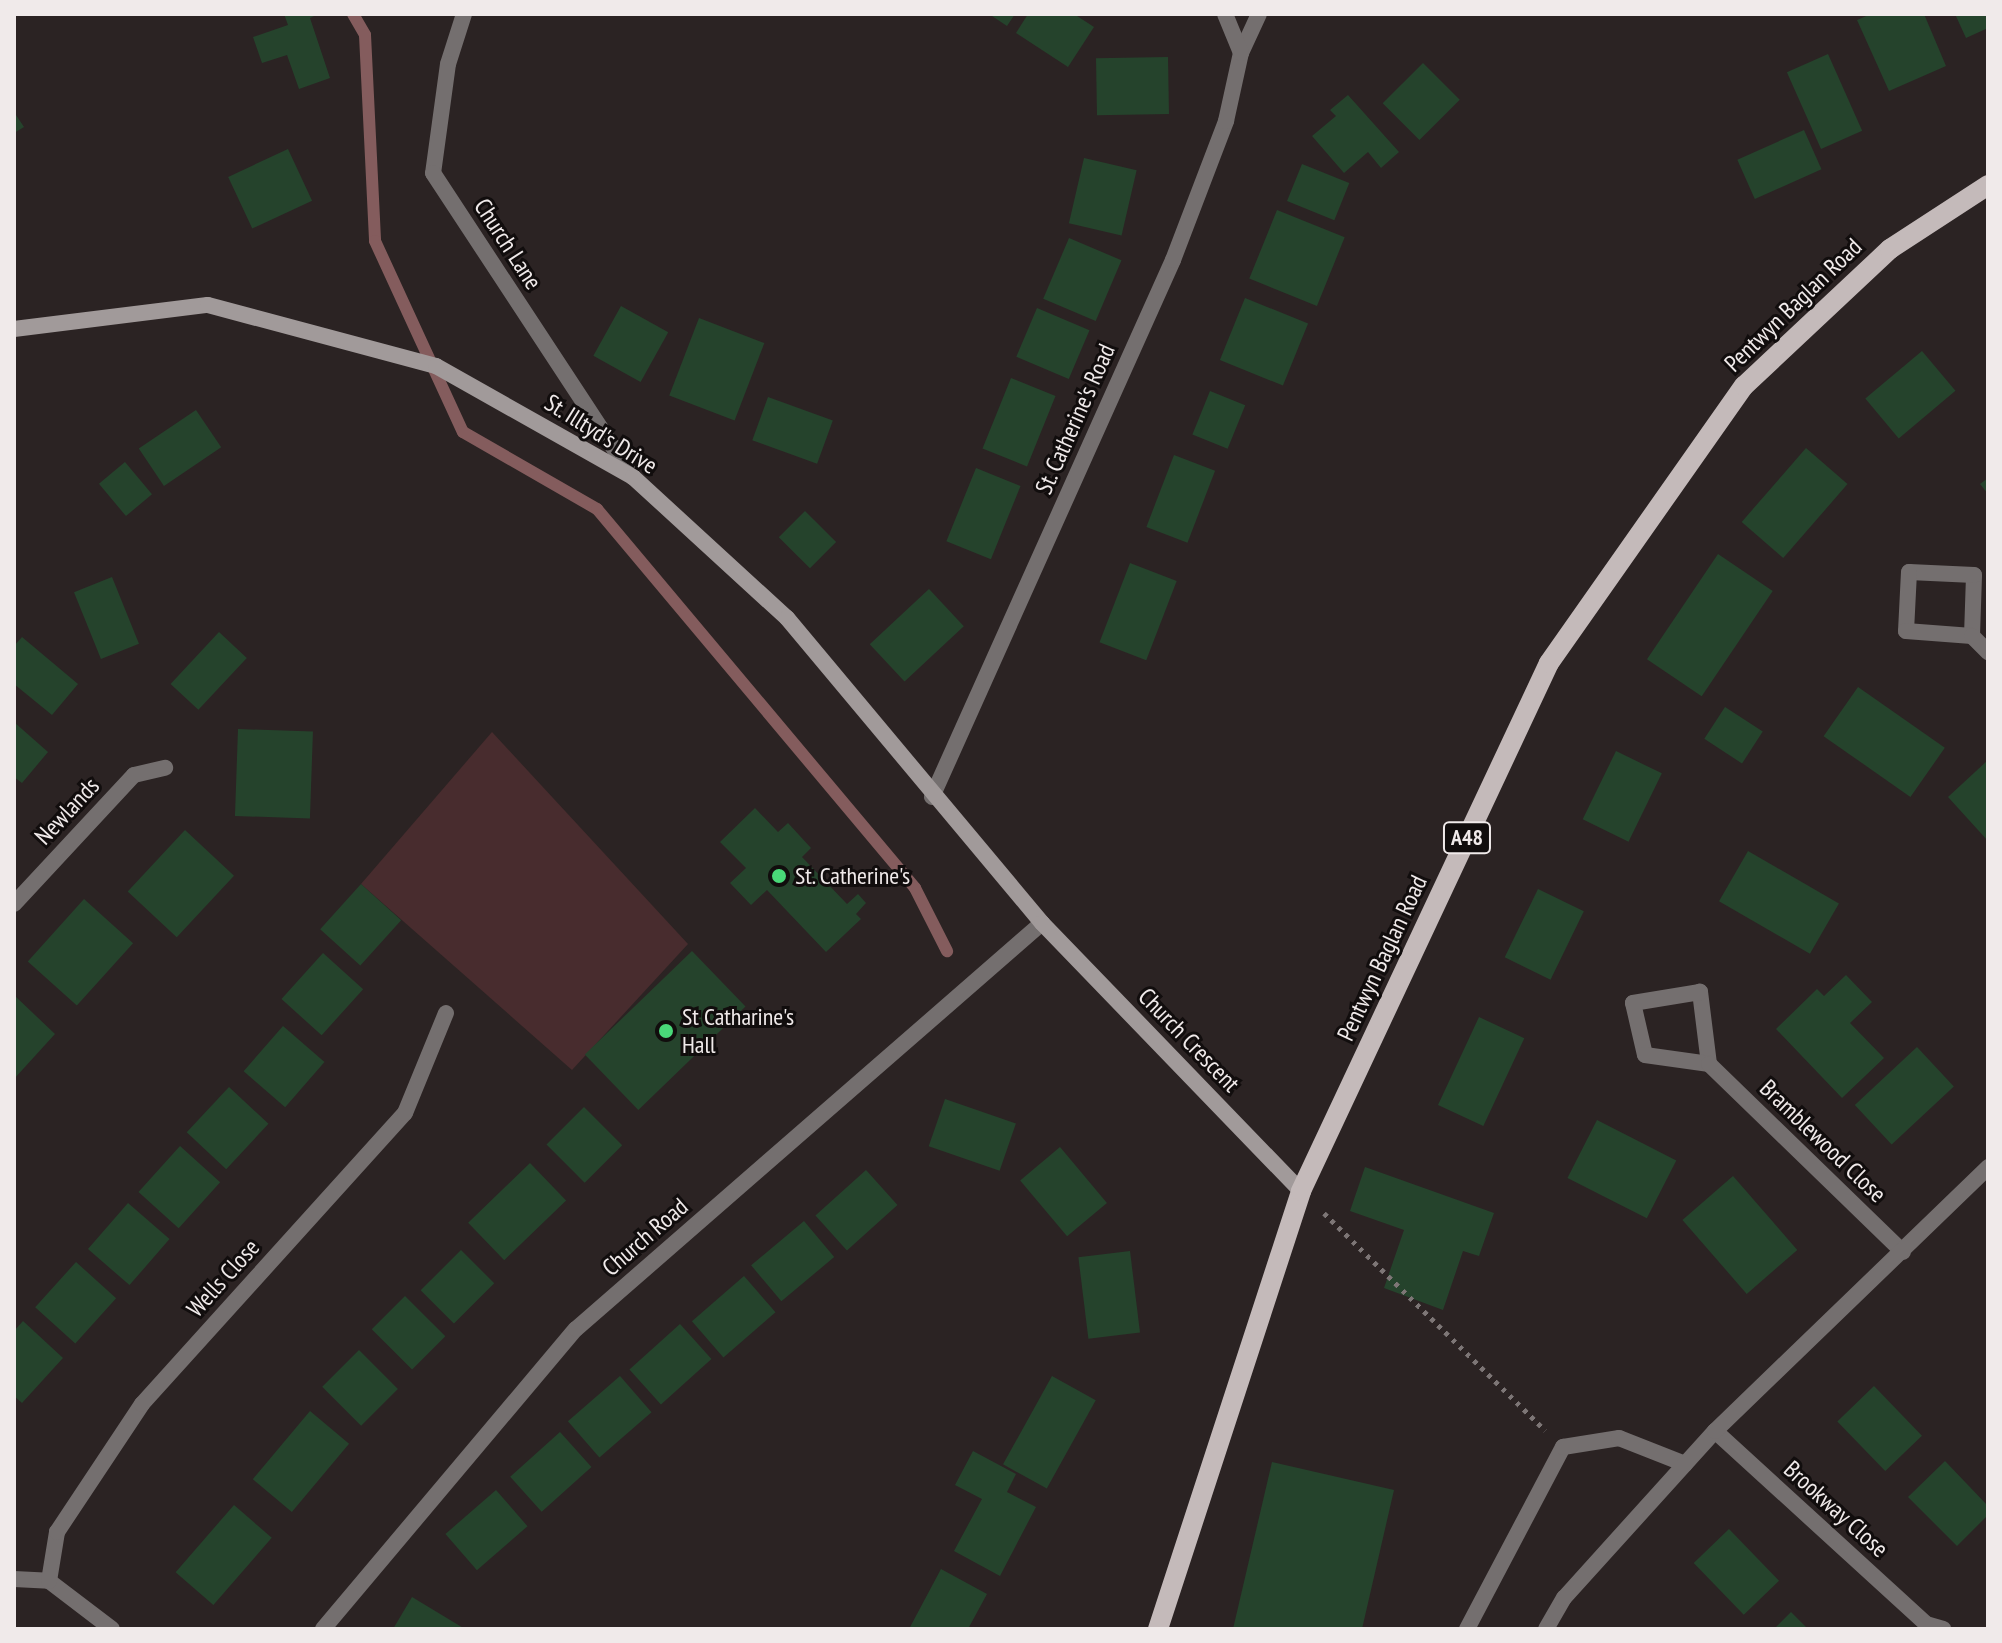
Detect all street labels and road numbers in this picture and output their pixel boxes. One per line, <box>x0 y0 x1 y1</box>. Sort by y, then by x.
street label: Church Lane <box>468 193 548 295</box>
street label: Pentwyn Baglan Road <box>1719 232 1867 378</box>
street label: St. Catherine's Road <box>1029 339 1121 499</box>
street label: St. Illtyd's Drive <box>539 388 663 480</box>
street label: Newlands <box>29 772 105 850</box>
road number: A48 <box>1441 820 1493 856</box>
street label: Pentwyn Baglan Road <box>1331 871 1433 1045</box>
street label: Church Crescent <box>1132 982 1246 1098</box>
street label: Bramblewood Close <box>1754 1074 1892 1208</box>
street label: Church Road <box>596 1192 694 1282</box>
street label: Wells Close <box>181 1233 265 1323</box>
street label: Brookway Close <box>1778 1455 1894 1563</box>

